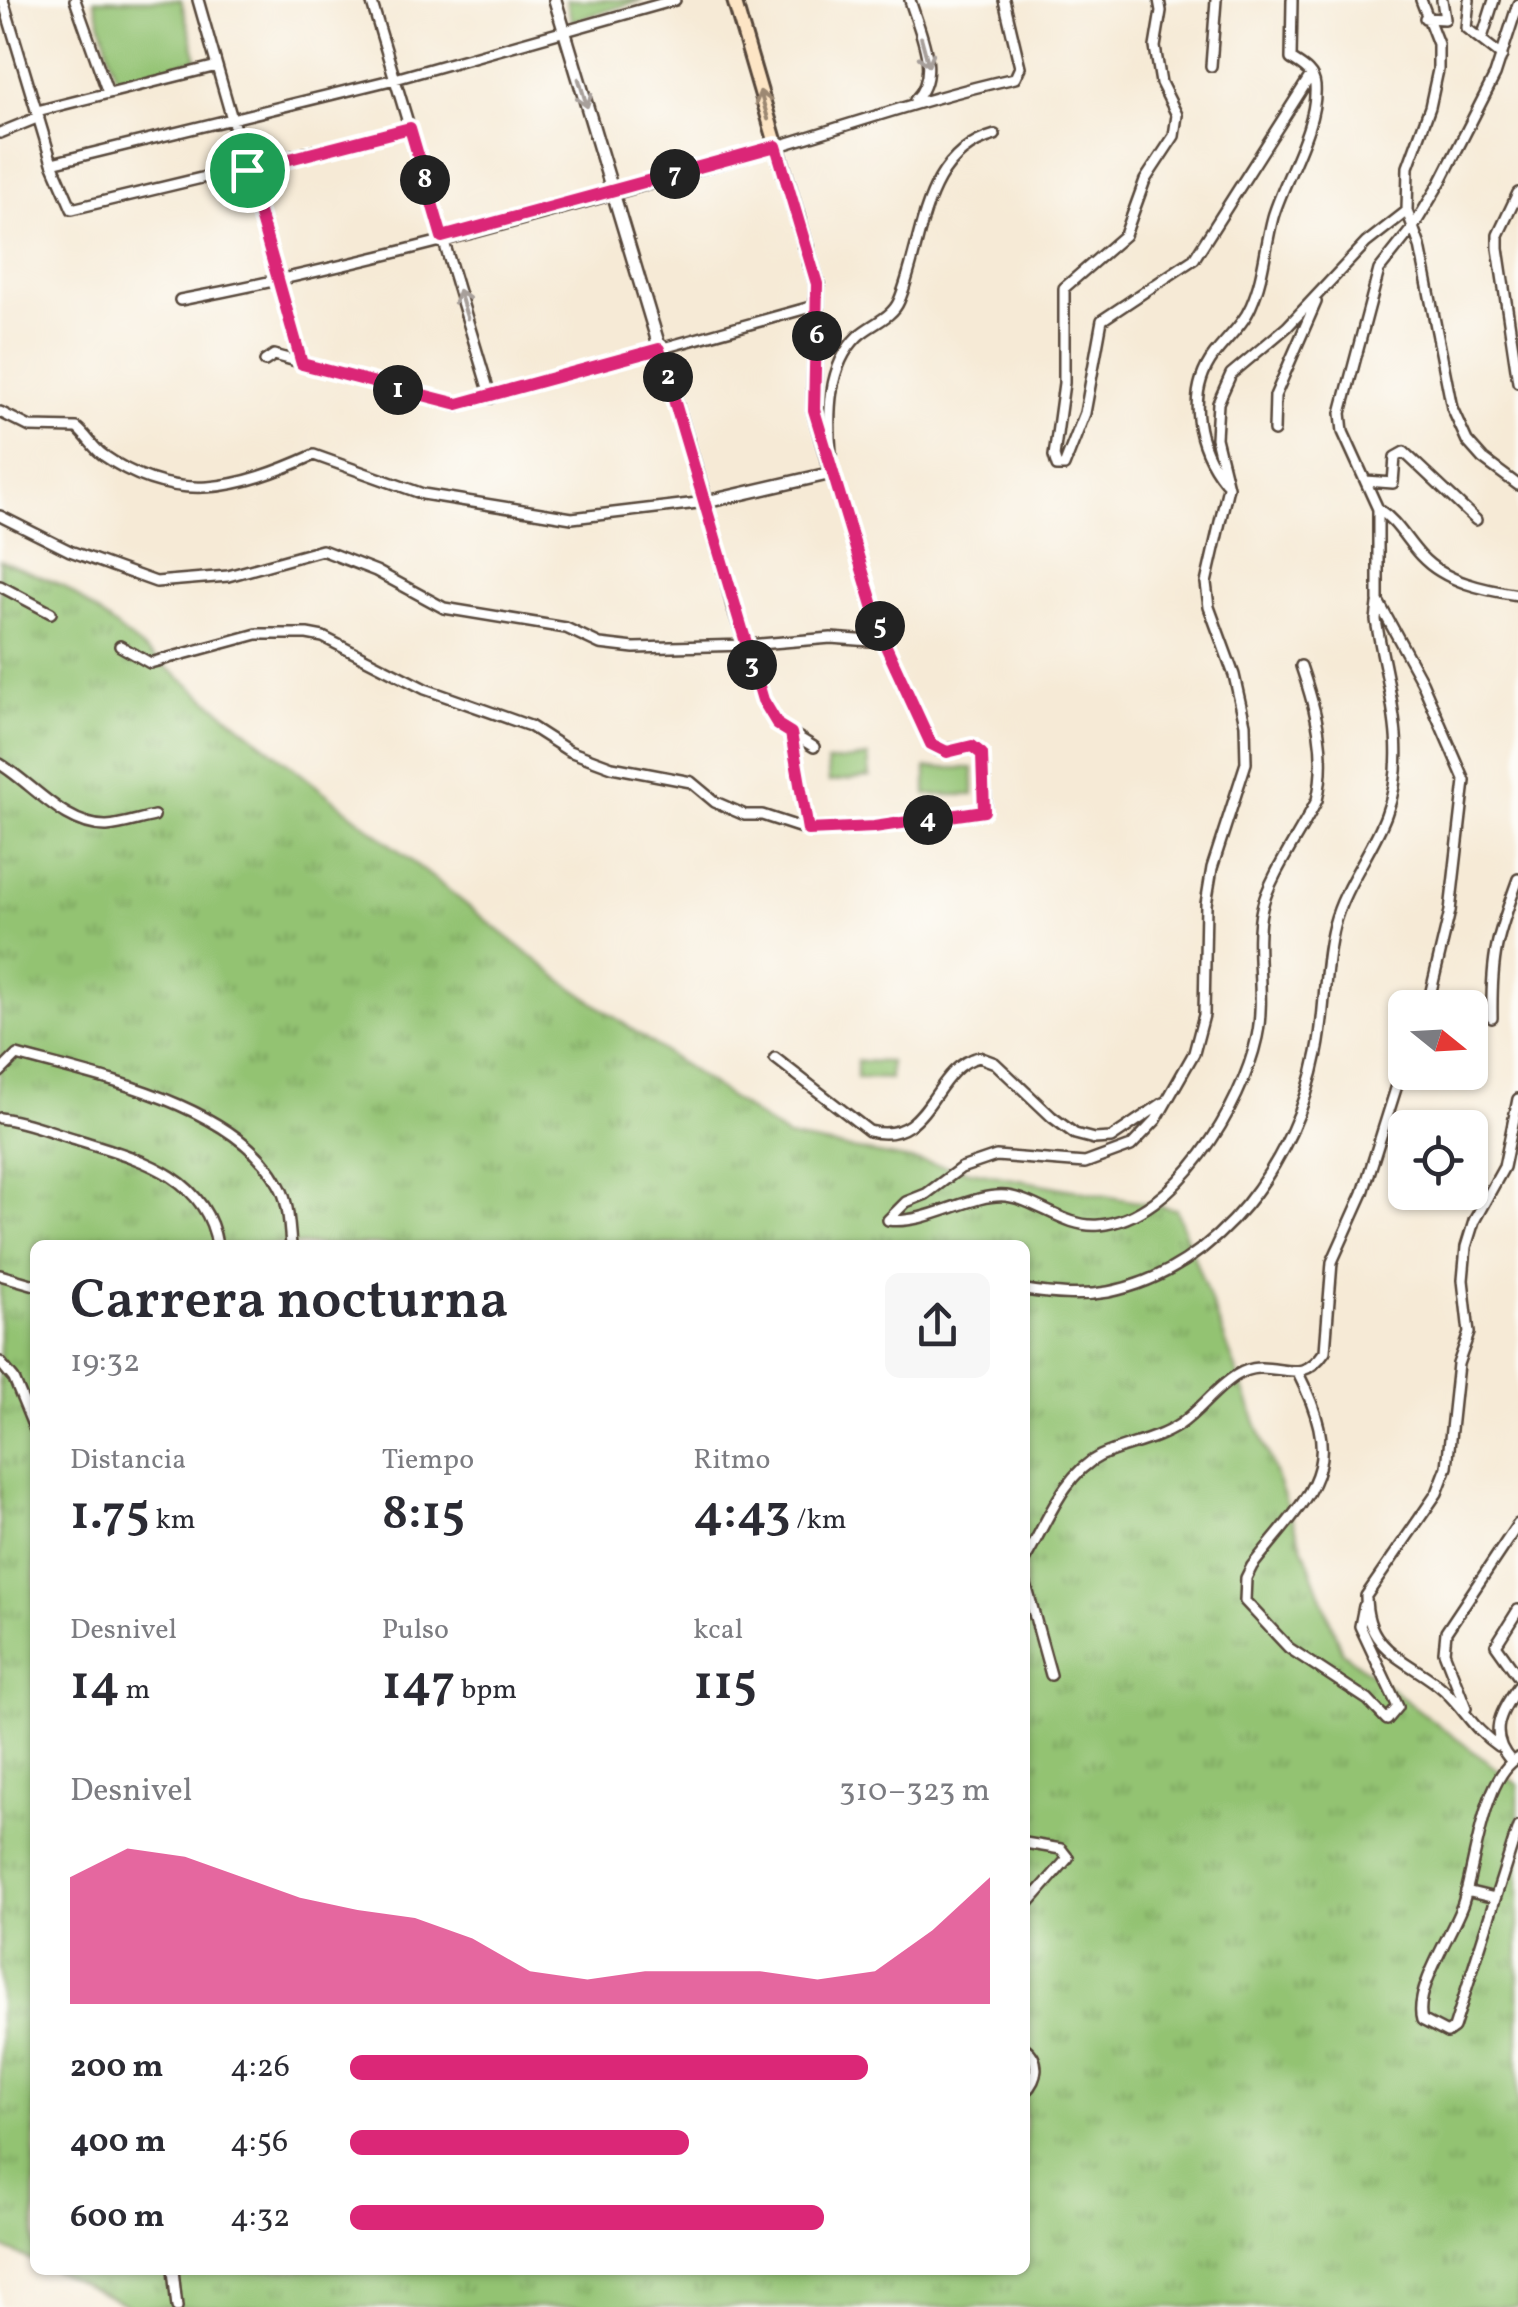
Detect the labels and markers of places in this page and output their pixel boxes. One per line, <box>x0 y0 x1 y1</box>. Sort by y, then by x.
pin <box>205 128 290 213</box>
pin: 7 <box>650 149 700 199</box>
pin: 8 <box>400 155 450 205</box>
pin: 6 <box>792 311 842 361</box>
pin: 2 <box>643 352 693 402</box>
pin: 1 <box>373 365 423 415</box>
pin: 5 <box>855 601 905 651</box>
pin: 3 <box>727 640 777 690</box>
pin: 4 <box>903 795 953 845</box>

